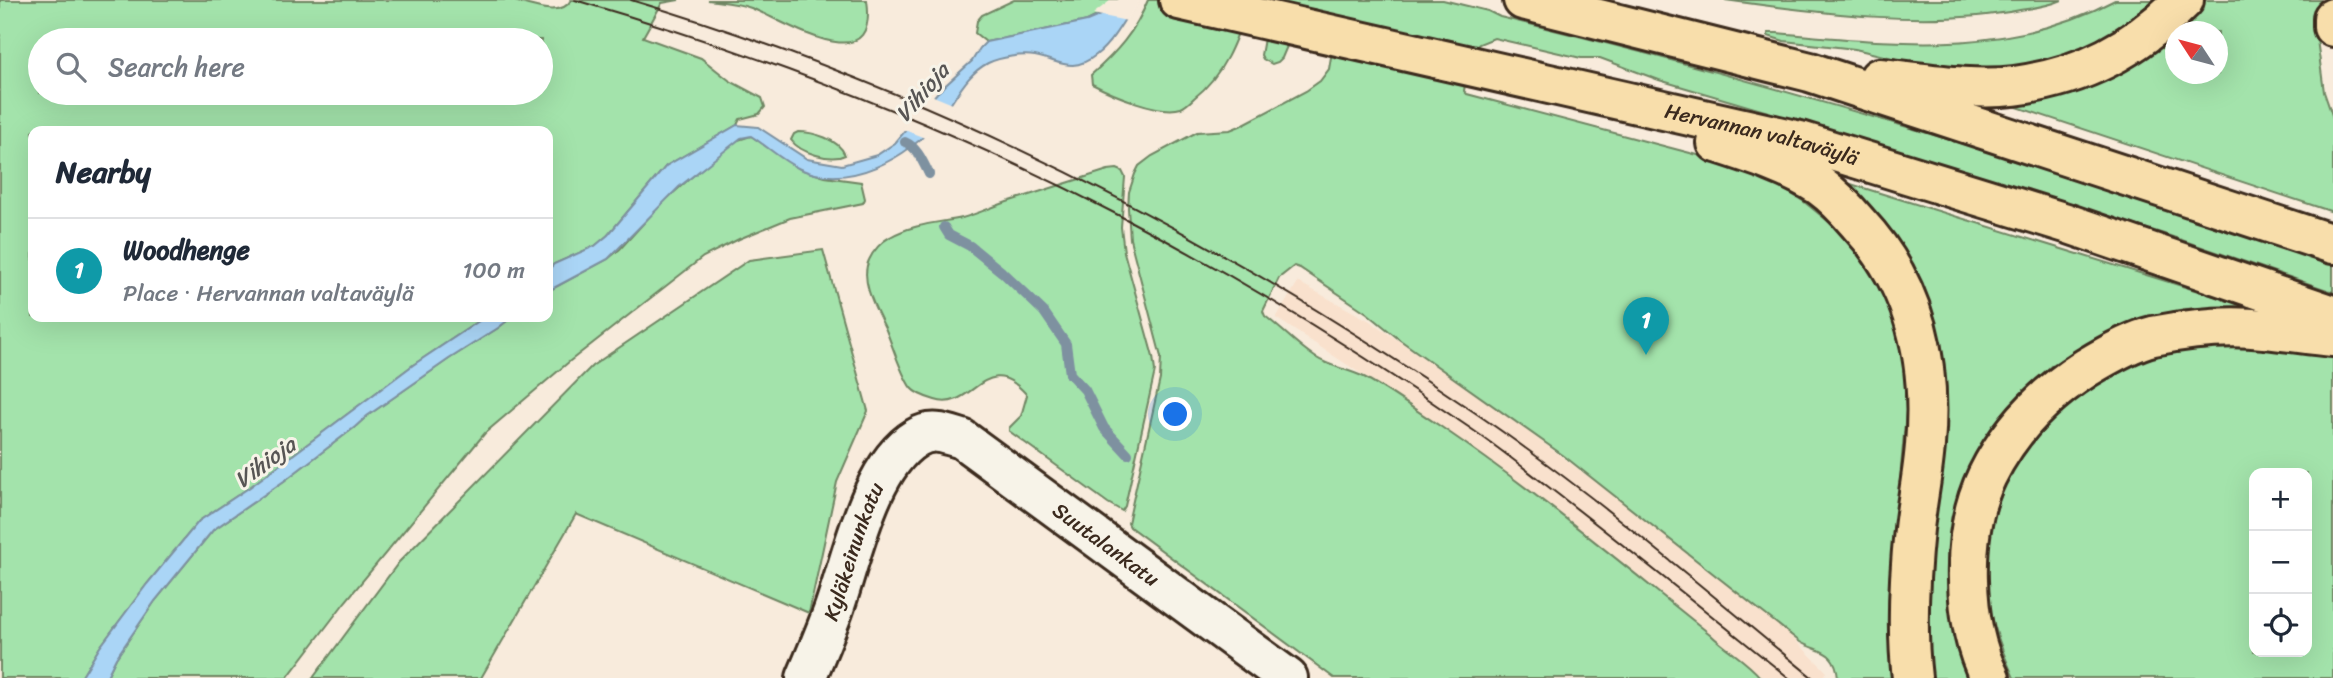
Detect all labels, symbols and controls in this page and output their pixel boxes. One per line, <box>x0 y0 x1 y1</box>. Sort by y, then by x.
north arrow <box>2165 21 2228 84</box>
search box <box>28 28 553 105</box>
text: Search here <box>108 44 245 90</box>
icon: search <box>52 48 90 86</box>
water label: Vihioja <box>884 51 962 132</box>
street label: Hervannan valtaväylä <box>1661 92 1865 177</box>
text: Nearby <box>56 145 151 199</box>
text: Woodhenge <box>123 227 250 273</box>
text: 1 <box>74 250 84 291</box>
text: 100 m <box>462 250 525 291</box>
text: Place · Hervannan valtaväylä <box>123 273 414 314</box>
pin: 1 <box>1623 297 1669 355</box>
your location <box>1158 397 1192 431</box>
water label: Vihioja <box>225 424 307 499</box>
map controls <box>2249 468 2312 657</box>
button: + <box>2249 468 2312 531</box>
street label: Kyläkeinunkatu <box>812 475 895 626</box>
street label: Suutalankatu <box>1044 492 1168 597</box>
button: − <box>2249 531 2312 594</box>
button: locate <box>2249 594 2312 657</box>

